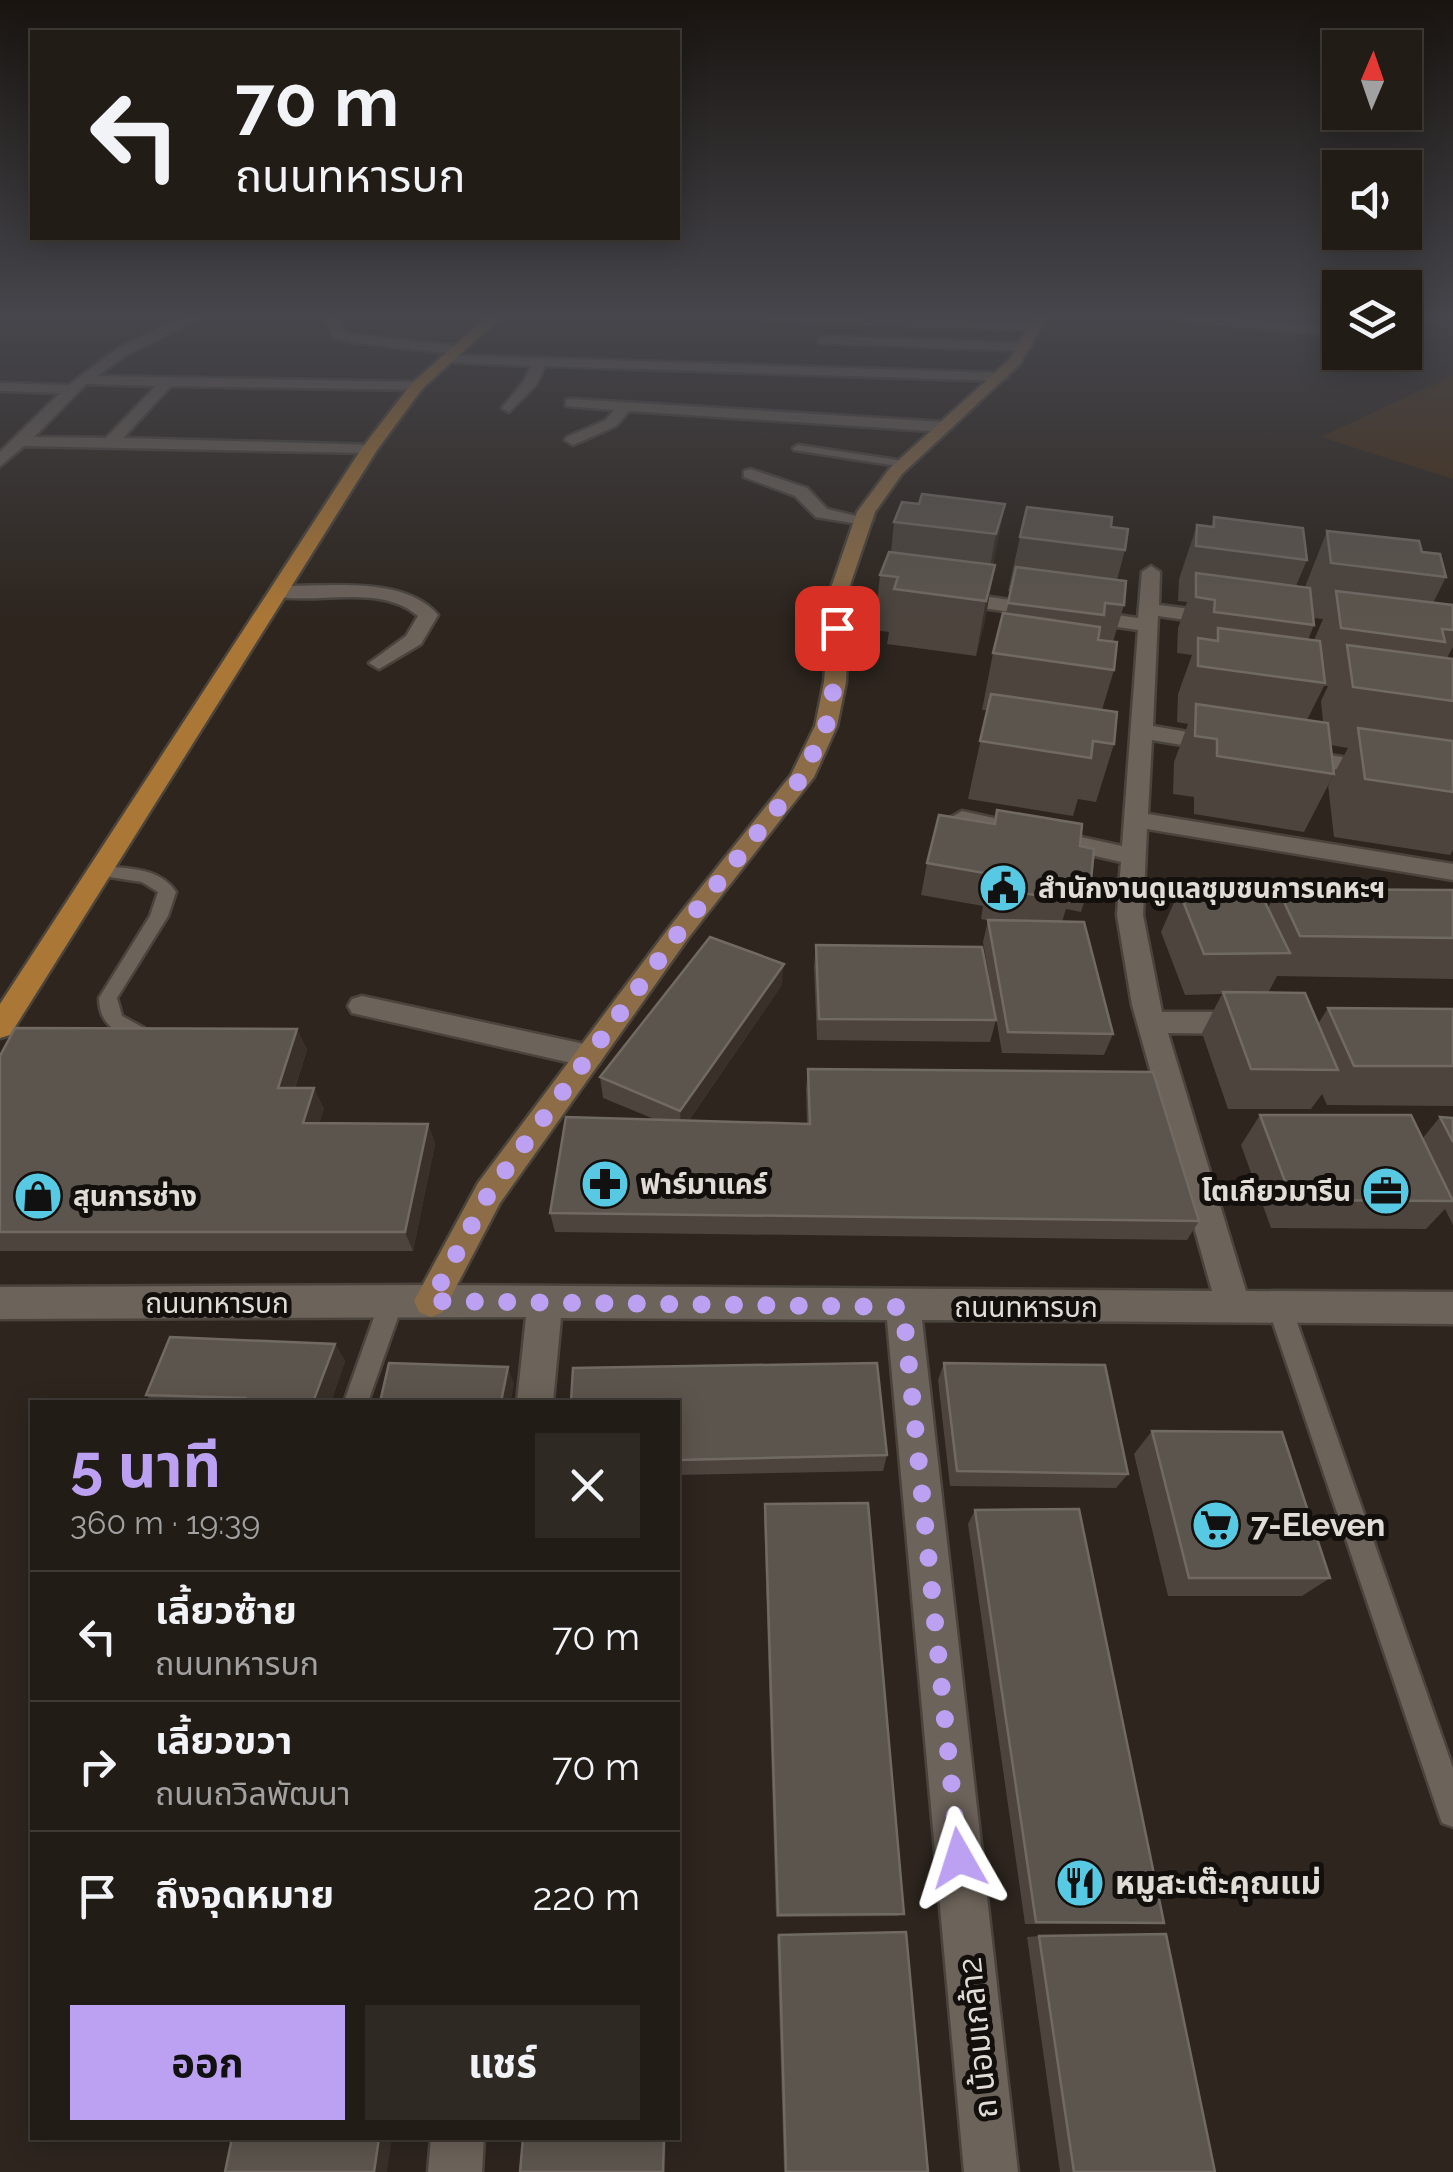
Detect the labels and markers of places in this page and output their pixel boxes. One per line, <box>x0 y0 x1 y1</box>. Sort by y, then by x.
pin <box>795 586 880 671</box>
public building icon: สำนักงานดูแลชุมชนการเคหะฯ <box>977 862 1029 914</box>
place label: สำนักงานดูแลชุมชนการเคหะฯ <box>1038 872 1385 906</box>
pharmacy icon: ฟาร์มาแคร์ <box>579 1158 631 1210</box>
office icon: โตเกียวมารีน <box>1360 1165 1412 1217</box>
place label: ฟาร์มาแคร์ <box>640 1168 768 1201</box>
shop icon: สุนการช่าง <box>12 1170 64 1222</box>
place label: โตเกียวมารีน <box>1202 1175 1351 1208</box>
place label: สุนการช่าง <box>73 1180 197 1213</box>
supermarket icon: 7-Eleven <box>1190 1499 1242 1551</box>
place label: 7-Eleven <box>1251 1506 1385 1543</box>
restaurant icon: หมูสะเต๊ะคุณแม่ <box>1054 1857 1106 1909</box>
place label: หมูสะเต๊ะคุณแม่ <box>1115 1864 1321 1902</box>

